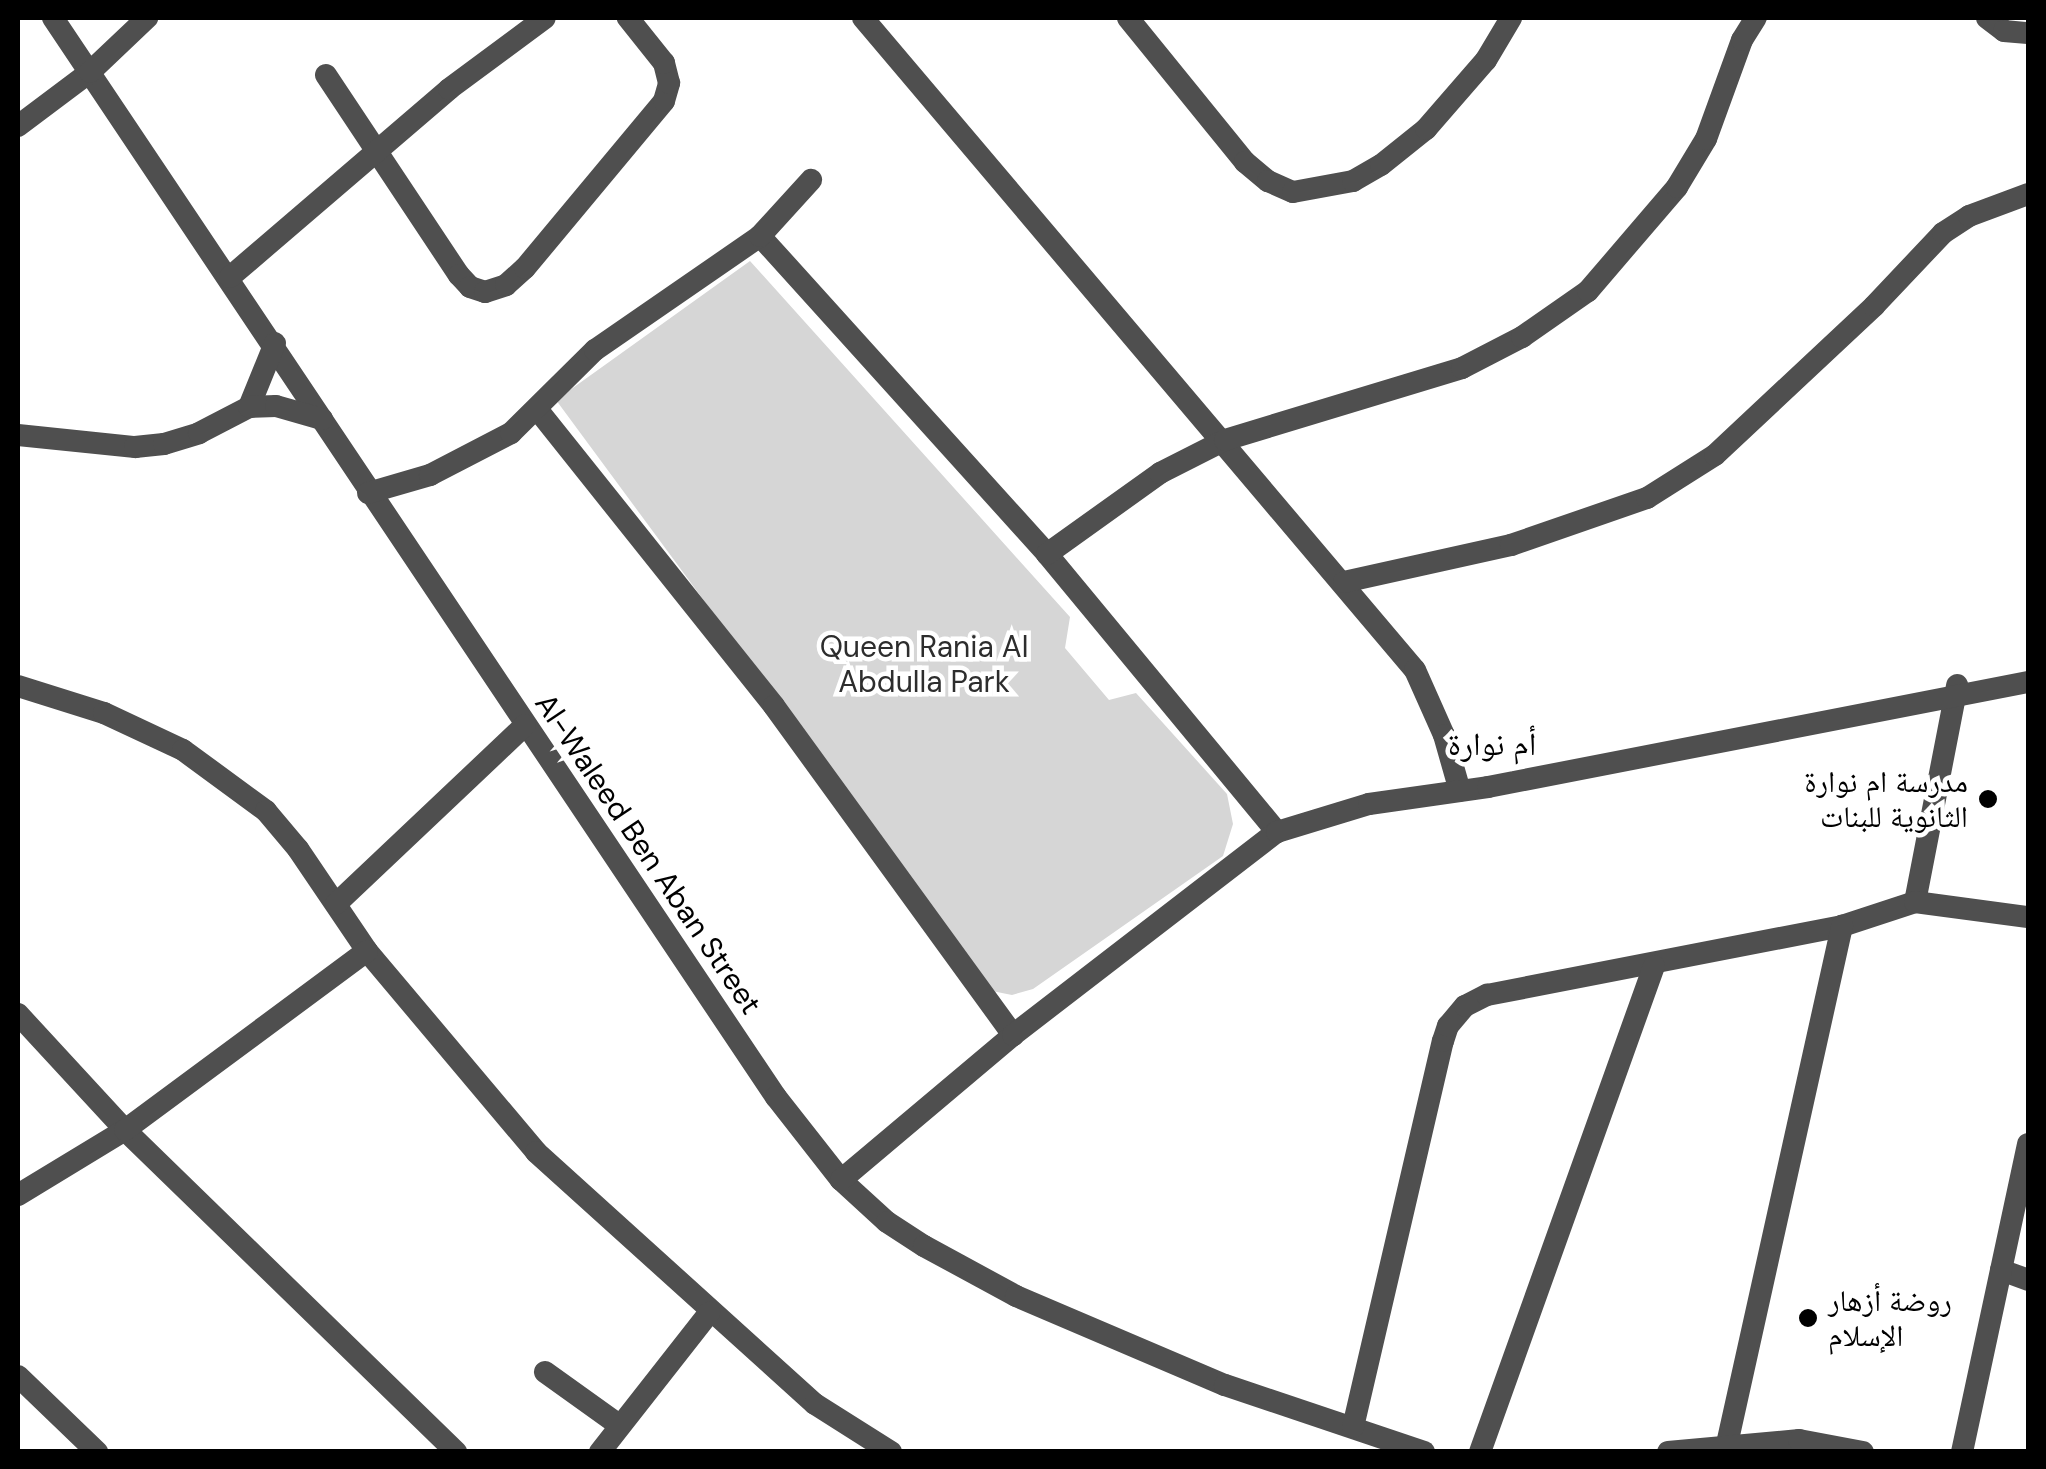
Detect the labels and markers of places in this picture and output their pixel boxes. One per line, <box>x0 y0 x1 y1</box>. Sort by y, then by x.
place label: مدرسة ام نوارة الثانوية للبنات <box>1804 764 1968 834</box>
marker: مدرسة ام نوارة الثانوية للبنات <box>1977 788 1999 810</box>
place label: روضة أزهار الإسلام <box>1828 1283 1952 1354</box>
marker: روضة أزهار الإسلام <box>1797 1307 1819 1329</box>

